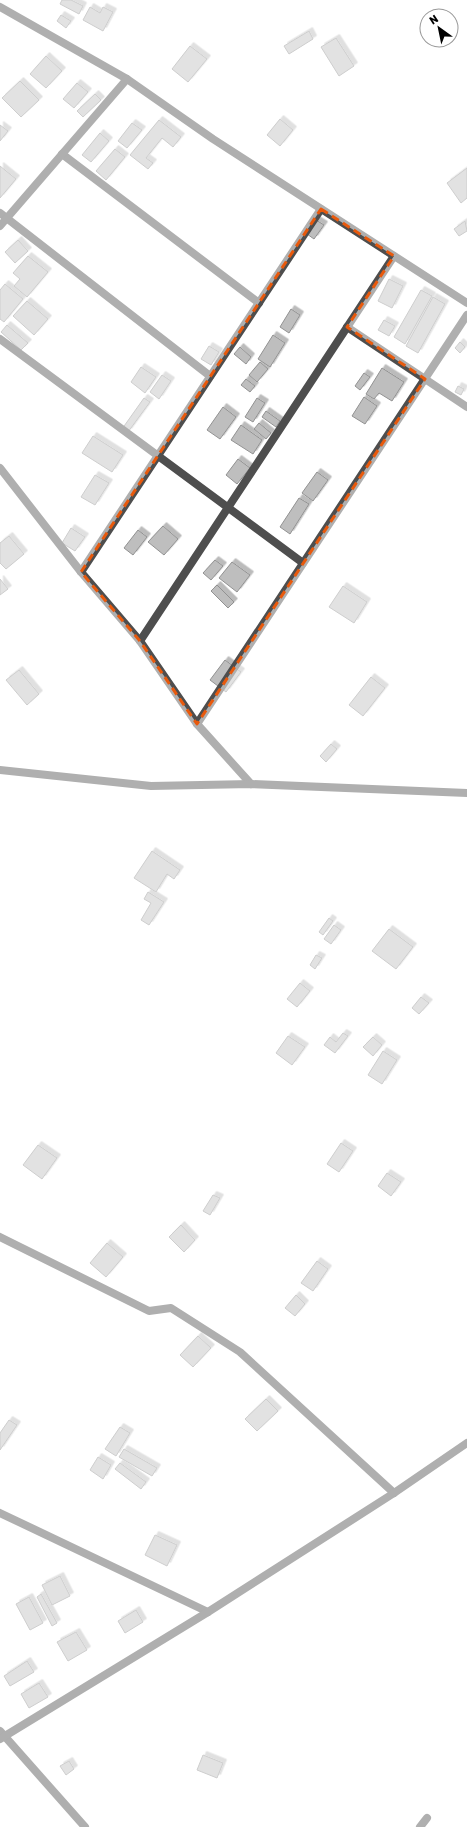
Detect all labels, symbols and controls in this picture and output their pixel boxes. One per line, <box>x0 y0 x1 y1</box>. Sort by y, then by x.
north arrow <box>419 8 459 48</box>
text: N <box>427 12 441 28</box>

